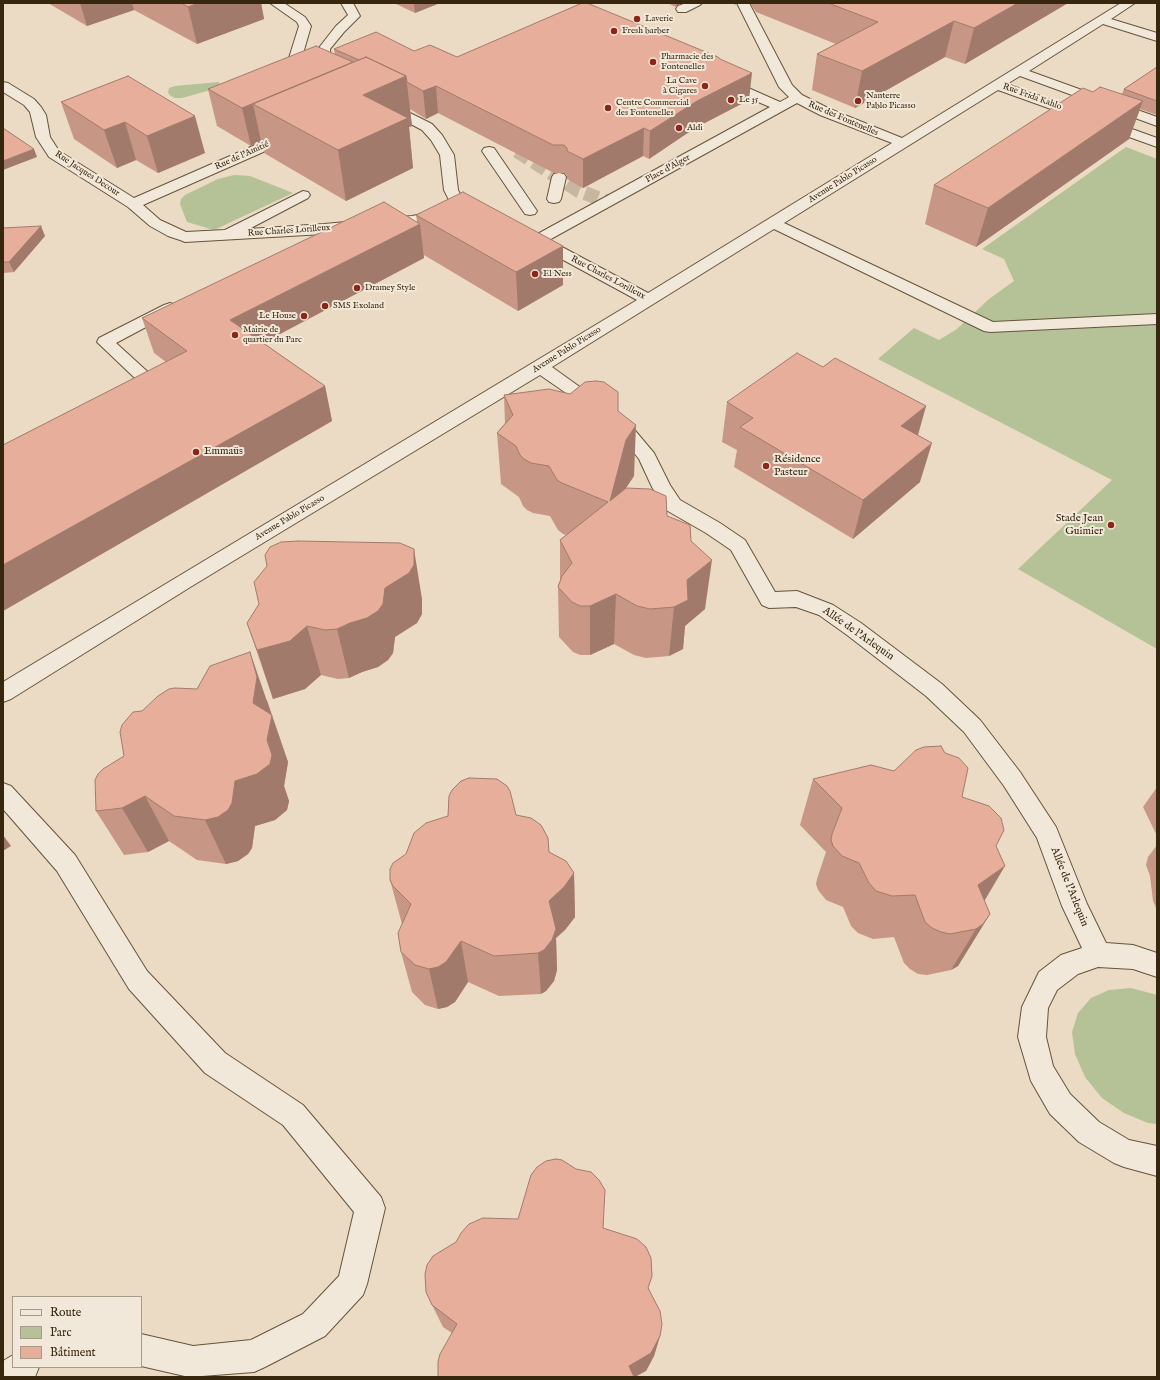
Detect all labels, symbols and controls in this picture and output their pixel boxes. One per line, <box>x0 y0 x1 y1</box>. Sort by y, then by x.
marker: Laverie <box>632 14 642 24</box>
place label: Laverie <box>645 14 673 24</box>
marker: Fresh barber <box>609 26 619 36</box>
place label: Fresh barber <box>622 26 669 36</box>
place label: Pharmacie des Fontenelles <box>661 52 713 73</box>
marker: Pharmacie des Fontenelles <box>648 57 658 67</box>
place label: La Cave à Cigares <box>663 76 697 97</box>
marker: La Cave à Cigares <box>700 81 710 91</box>
street label: Rue Frida Kahlo <box>1001 81 1063 113</box>
place label: Nanterre Pablo Picasso <box>866 91 916 112</box>
marker: Le 35 <box>726 95 736 105</box>
place label: Le 35 <box>739 95 758 105</box>
marker: Nanterre Pablo Picasso <box>853 96 863 106</box>
place label: Centre Commercial des Fontenelles <box>616 98 689 119</box>
street label: Rue des Fontenelles <box>806 99 880 139</box>
marker: Centre Commercial des Fontenelles <box>603 103 613 113</box>
marker: Aldi <box>674 123 684 133</box>
place label: Aldi <box>687 123 703 133</box>
street label: Rue de l'Amitié <box>213 139 271 173</box>
street label: Rue Jacques Decour <box>53 149 121 199</box>
street label: Place d'Alger <box>644 152 692 186</box>
street label: Avenue Pablo Picasso <box>807 154 879 206</box>
street label: Rue Charles Lorilleux <box>247 223 331 239</box>
street label: Rue Charles Lorilleux <box>569 254 647 302</box>
marker: El Ness <box>530 269 540 279</box>
place label: El Ness <box>543 269 572 279</box>
marker: Dramey Style <box>352 283 362 293</box>
place label: Dramey Style <box>365 283 415 293</box>
marker: SMS Exoland <box>320 301 330 311</box>
place label: SMS Exoland <box>333 301 384 311</box>
place label: Le House <box>259 311 296 321</box>
marker: Le House <box>299 311 309 321</box>
street label: Avenue Pablo Picasso <box>531 324 603 376</box>
place label: Mairie de quartier du Parc <box>243 325 302 346</box>
marker: Mairie de quartier du Parc <box>230 330 240 340</box>
place label: Emmaüs <box>204 445 243 459</box>
marker: Emmaüs <box>191 447 201 457</box>
place label: Résidence Pasteur <box>774 453 821 479</box>
marker: Résidence Pasteur <box>761 461 771 471</box>
street label: Avenue Pablo Picasso <box>253 493 327 543</box>
place label: Stade Jean Guimier <box>1056 512 1103 538</box>
marker: Stade Jean Guimier <box>1106 520 1116 530</box>
street label: Allée de l'Arlequin <box>820 604 896 664</box>
street label: Allée de l'Arlequin <box>1047 845 1091 929</box>
legend <box>12 1296 142 1368</box>
text: Route <box>50 1305 81 1320</box>
text: Parc <box>50 1325 72 1340</box>
text: Bâtiment <box>50 1345 96 1360</box>

